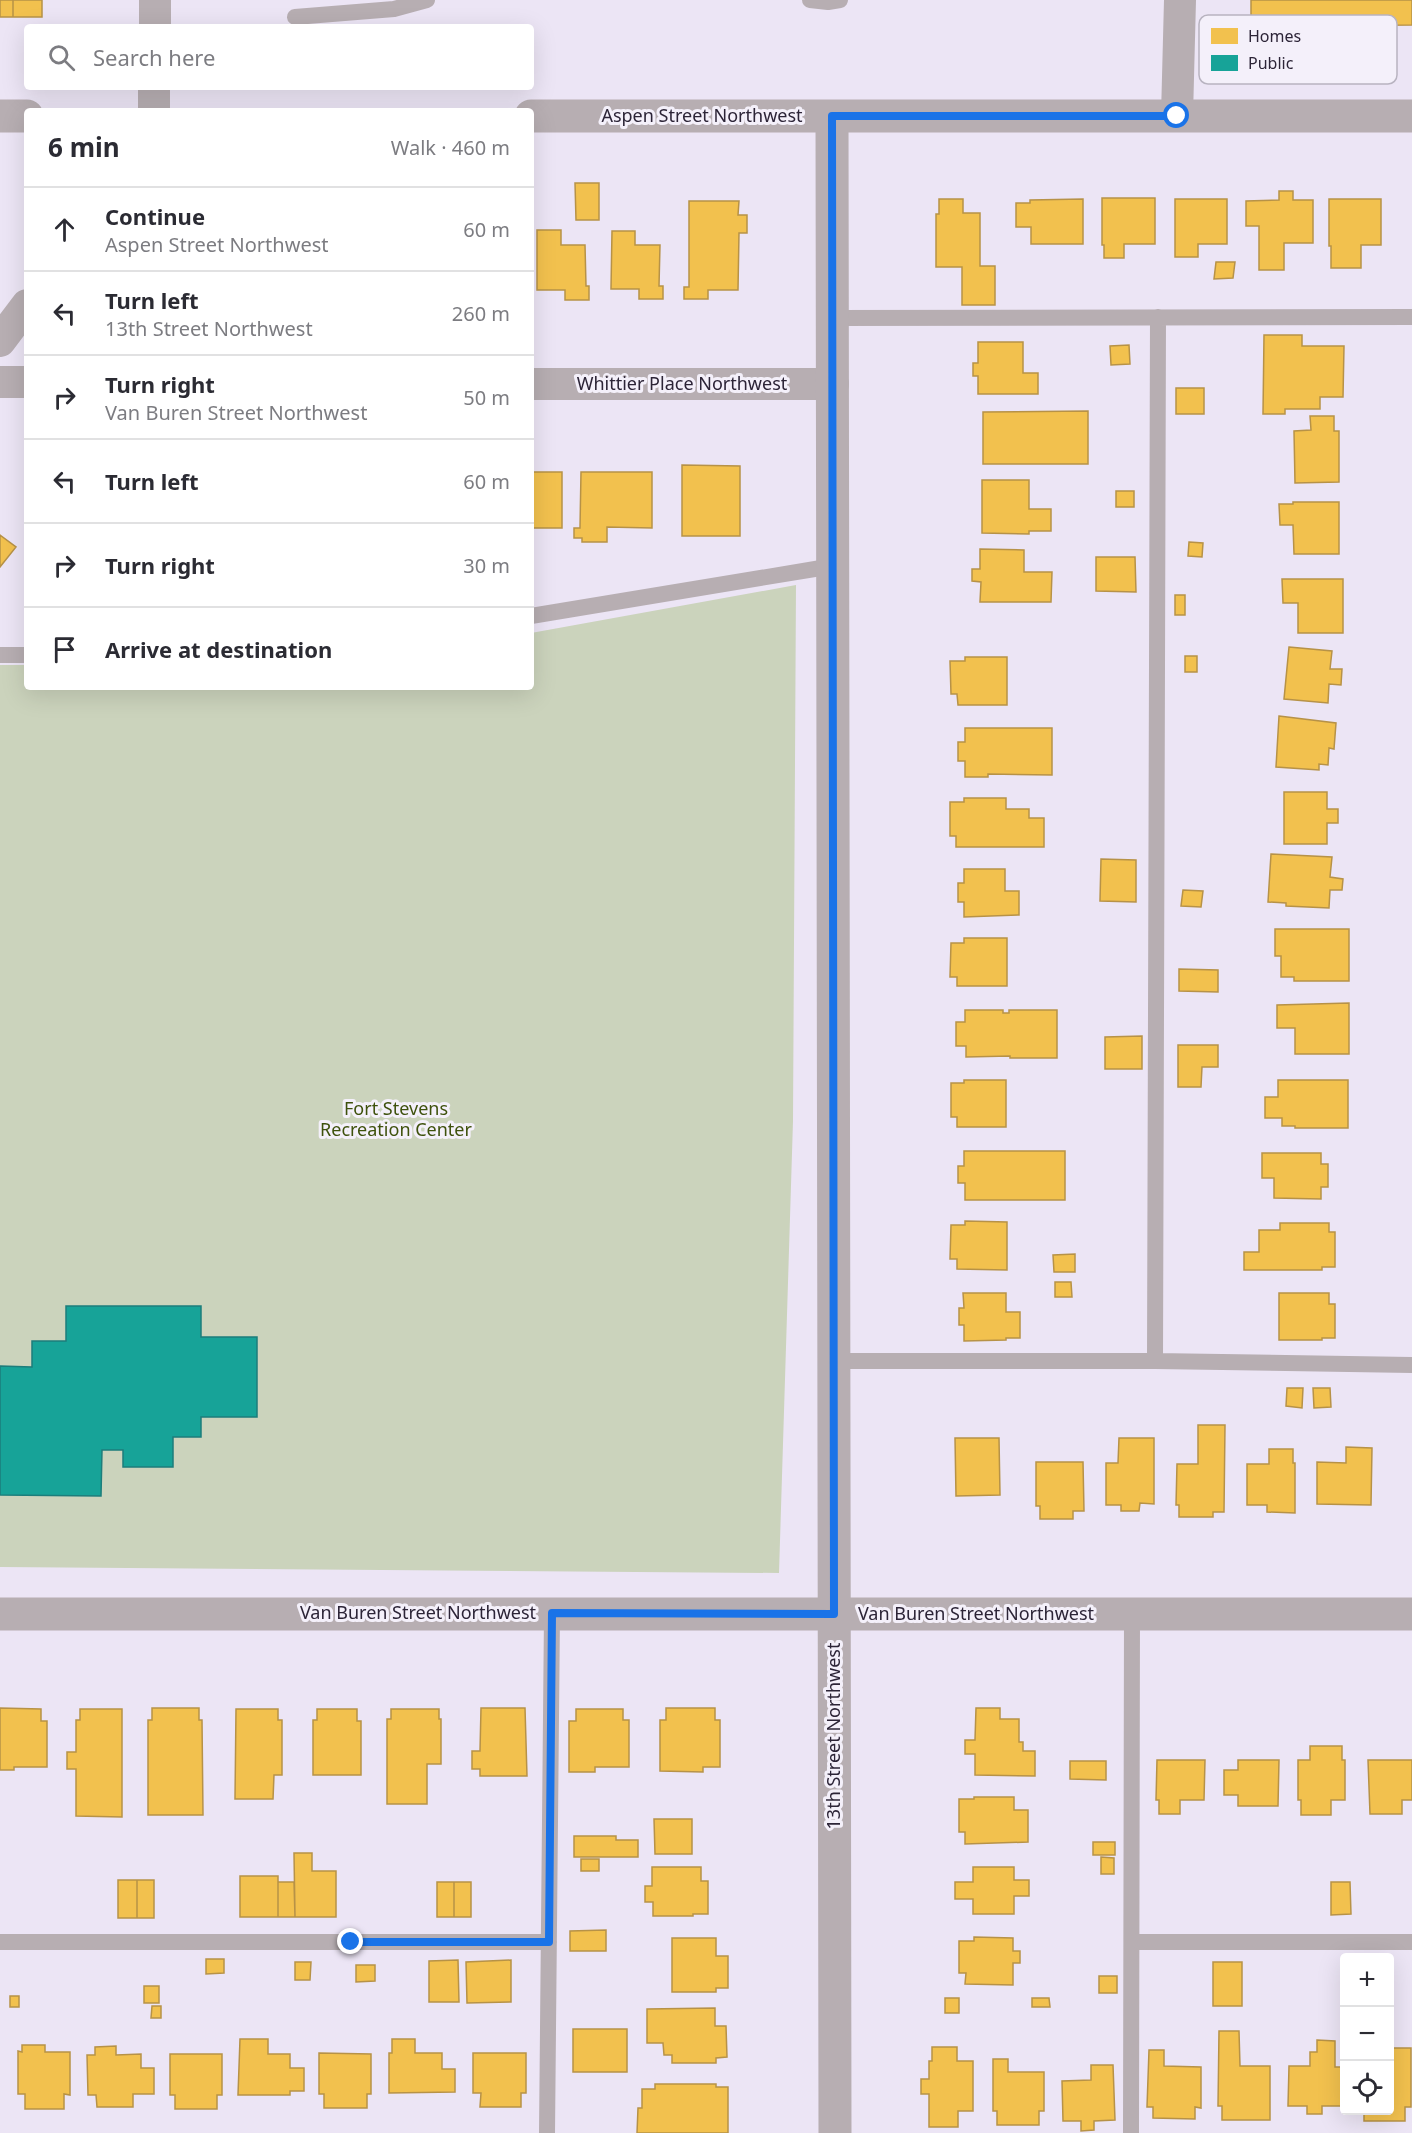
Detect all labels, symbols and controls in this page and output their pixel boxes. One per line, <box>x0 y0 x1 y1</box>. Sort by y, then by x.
legend <box>1199 15 1397 84</box>
search box <box>24 24 534 90</box>
text: Homes <box>1248 25 1301 47</box>
icon: search <box>45 41 78 74</box>
text: Search here <box>93 42 215 72</box>
text: Public <box>1248 52 1294 74</box>
route start <box>1163 102 1189 128</box>
street label: Aspen Street Northwest <box>601 103 803 127</box>
text: 6 min <box>48 129 120 165</box>
text: Walk · 460 m <box>391 134 510 161</box>
text: Continue <box>105 201 205 231</box>
icon: ahead <box>48 213 81 246</box>
text: 60 m <box>463 216 510 243</box>
text: Aspen Street Northwest <box>105 231 328 258</box>
text: Turn left <box>105 285 199 315</box>
icon: left <box>48 297 81 330</box>
text: 260 m <box>452 300 510 327</box>
text: 13th Street Northwest <box>105 315 313 342</box>
text: Turn right <box>105 369 215 399</box>
street label: Whittier Place Northwest <box>577 371 788 395</box>
icon: right <box>48 381 81 414</box>
text: 50 m <box>463 384 510 411</box>
text: Van Buren Street Northwest <box>105 399 367 426</box>
icon: left <box>48 465 81 498</box>
text: Turn left <box>105 466 199 496</box>
text: 60 m <box>463 468 510 495</box>
icon: right <box>48 549 81 582</box>
text: Turn right <box>105 550 215 580</box>
text: 30 m <box>463 552 510 579</box>
icon: arrive <box>48 633 81 666</box>
text: Arrive at destination <box>105 634 332 664</box>
park label: Fort Stevens Recreation Center <box>320 1096 473 1141</box>
street label: Van Buren Street Northwest <box>300 1600 537 1624</box>
street label: Van Buren Street Northwest <box>858 1601 1095 1625</box>
street label: 13th Street Northwest <box>821 1642 845 1829</box>
route end <box>337 1928 363 1954</box>
map controls <box>1340 1953 1394 2115</box>
button: + <box>1340 1953 1394 2007</box>
button: − <box>1340 2007 1394 2061</box>
button: locate <box>1340 2061 1394 2115</box>

